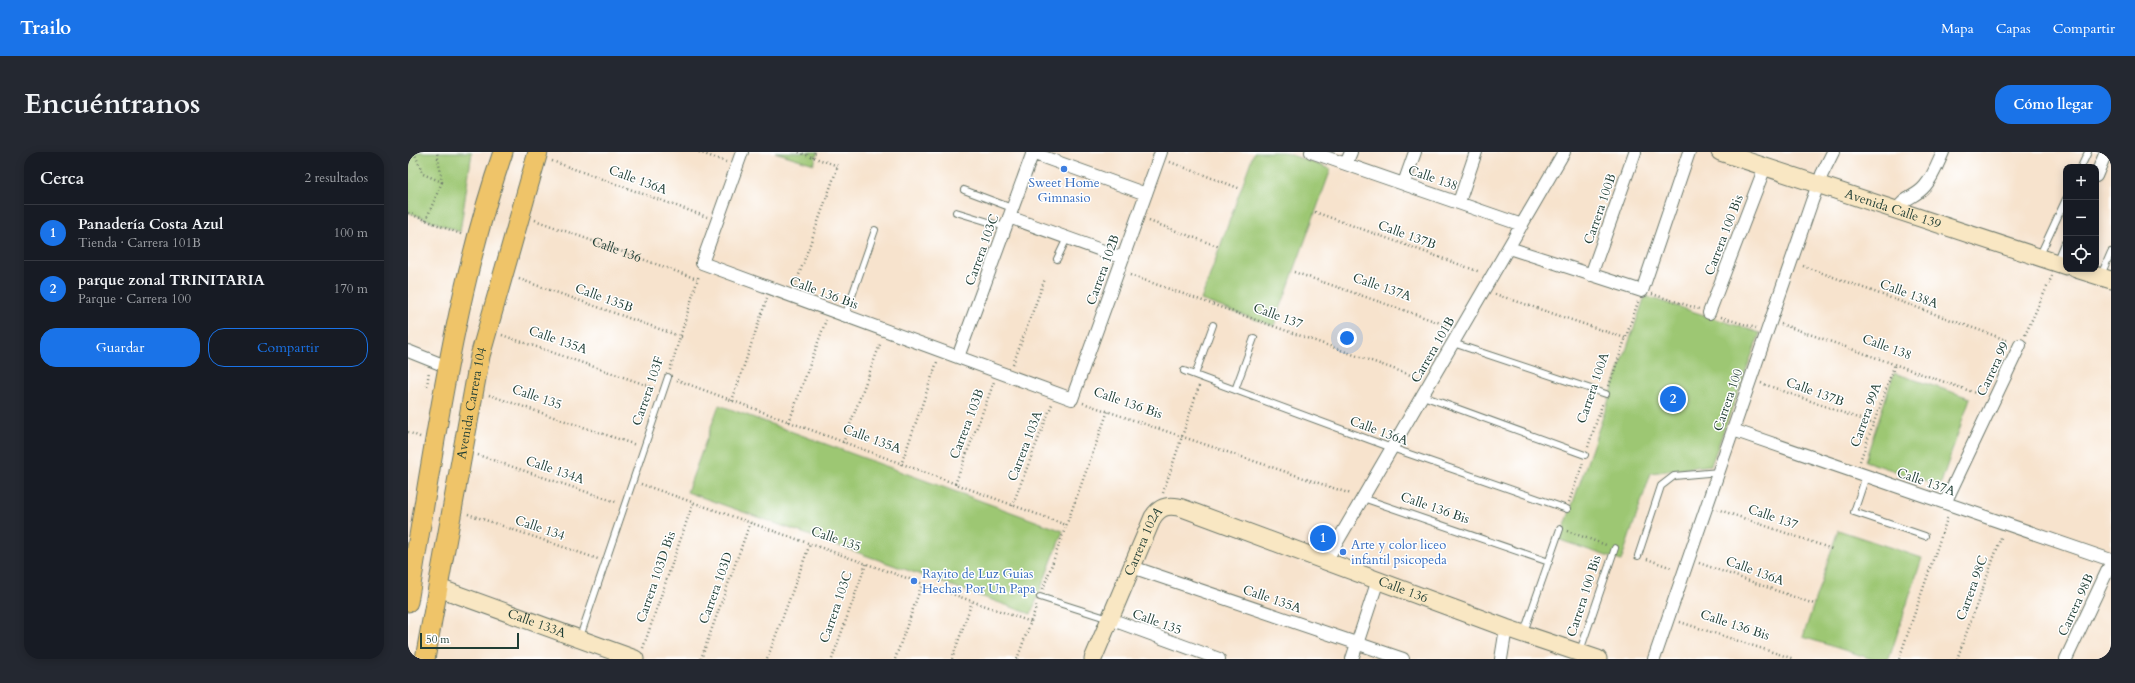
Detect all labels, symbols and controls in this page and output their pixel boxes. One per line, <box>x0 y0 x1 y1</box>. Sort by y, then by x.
text: Trailo <box>20 15 71 41</box>
text: Mapa <box>1941 19 1974 38</box>
text: Capas <box>1996 19 2031 38</box>
text: Compartir <box>2053 19 2115 38</box>
text: Encuéntranos <box>24 85 200 123</box>
button: Cómo llegar <box>1995 85 2111 124</box>
street label: Calle 136A <box>606 161 670 199</box>
street label: Calle 138 <box>1406 161 1460 195</box>
marker: Sweet Home Gimnasio <box>1059 164 1069 174</box>
map controls <box>2063 164 2099 272</box>
button: + <box>2063 164 2099 200</box>
text: Cerca <box>40 167 84 190</box>
text: 2 resultados <box>304 169 368 187</box>
street label: Carrera 100B <box>1580 171 1621 247</box>
place label: Sweet Home Gimnasio <box>1028 174 1100 207</box>
street label: Avenida Calle 139 <box>1842 185 1944 233</box>
street label: Carrera 100 Bis <box>1700 192 1748 278</box>
button: − <box>2063 200 2099 236</box>
street label: Carrera 103C <box>961 212 1003 288</box>
text: Panadería Costa Azul <box>78 214 223 234</box>
street label: Calle 137B <box>1376 216 1439 254</box>
text: 1 <box>50 224 56 242</box>
text: 100 m <box>334 224 368 242</box>
street label: Calle 136 <box>589 232 644 267</box>
street label: Carrera 102B <box>1082 232 1124 308</box>
text: Tienda · Carrera 101B <box>78 234 201 252</box>
button: locate <box>2063 236 2099 272</box>
street label: Calle 137A <box>1350 269 1414 306</box>
text: parque zonal TRINITARIA <box>78 270 265 290</box>
street label: Calle 136 Bis <box>787 272 861 314</box>
street label: Calle 138A <box>1877 275 1941 313</box>
street label: Calle 135B <box>573 279 636 317</box>
text: 2 <box>50 280 56 298</box>
text: 170 m <box>334 280 368 298</box>
text: Parque · Carrera 100 <box>78 290 191 308</box>
street label: Calle 137 <box>1251 299 1306 333</box>
street label: Carrera 101B <box>1407 313 1459 386</box>
street label: Calle 135A <box>526 322 590 359</box>
button: Guardar <box>40 328 200 367</box>
button: Compartir <box>208 328 368 367</box>
your location <box>1337 328 1357 348</box>
street label: Calle 138 <box>1860 330 1914 364</box>
street label: Carrera 99 <box>1973 339 2014 399</box>
street label: Avenida Carrera 104 <box>452 345 491 461</box>
street label: Carrera 100A <box>1572 349 1614 426</box>
street label: Carrera 103F <box>628 354 668 428</box>
street label: Carrera 100 <box>1709 366 1747 434</box>
street label: Calle 137B <box>1784 373 1847 411</box>
street label: Calle 135 <box>510 380 564 414</box>
street label: Carrera 99A <box>1846 380 1886 450</box>
street label: Calle 136 Bis <box>1091 383 1165 423</box>
pin: 2 <box>1660 384 1686 414</box>
street label: Carrera 103B <box>945 386 989 462</box>
street label: Carrera 103A <box>1003 408 1047 484</box>
street label: Calle 136A <box>1347 412 1411 450</box>
street label: Calle 135A <box>840 420 904 458</box>
street label: Calle 134A <box>523 452 587 489</box>
street label: Calle 137A <box>1894 464 1958 501</box>
street label: Calle 136 Bis <box>1398 488 1472 528</box>
street label: Calle 137 <box>1746 500 1801 534</box>
street label: Carrera 102A <box>1120 502 1167 579</box>
street label: Calle 134 <box>513 511 568 545</box>
street label: Calle 135 <box>809 522 863 556</box>
pin: 1 <box>1310 523 1336 553</box>
street label: Carrera 103D Bis <box>632 529 680 625</box>
place label: Arte y color liceo infantil psicopeda <box>1351 536 1447 569</box>
marker: Arte y color liceo infantil psicopeda <box>1338 547 1348 557</box>
street label: Carrera 103D <box>695 550 737 626</box>
street label: Calle 136A <box>1723 552 1787 590</box>
street label: Carrera 100 Bis <box>1562 553 1606 639</box>
street label: Carrera 98C <box>1952 553 1992 623</box>
place label: Rayito de Luz Guias Hechas Por Un Papa <box>922 565 1036 598</box>
street label: Carrera 103C <box>815 569 857 645</box>
street label: Carrera 98B <box>2054 571 2098 639</box>
street label: Calle 136 <box>1376 572 1431 607</box>
marker: Rayito de Luz Guias Hechas Por Un Papa <box>909 576 919 586</box>
street label: Calle 135A <box>1240 581 1304 618</box>
street label: Calle 133A <box>505 605 569 643</box>
street label: Calle 135 <box>1130 605 1184 639</box>
street label: Calle 136 Bis <box>1698 605 1772 645</box>
scale bar <box>420 631 519 650</box>
text: 50 m <box>426 632 450 647</box>

